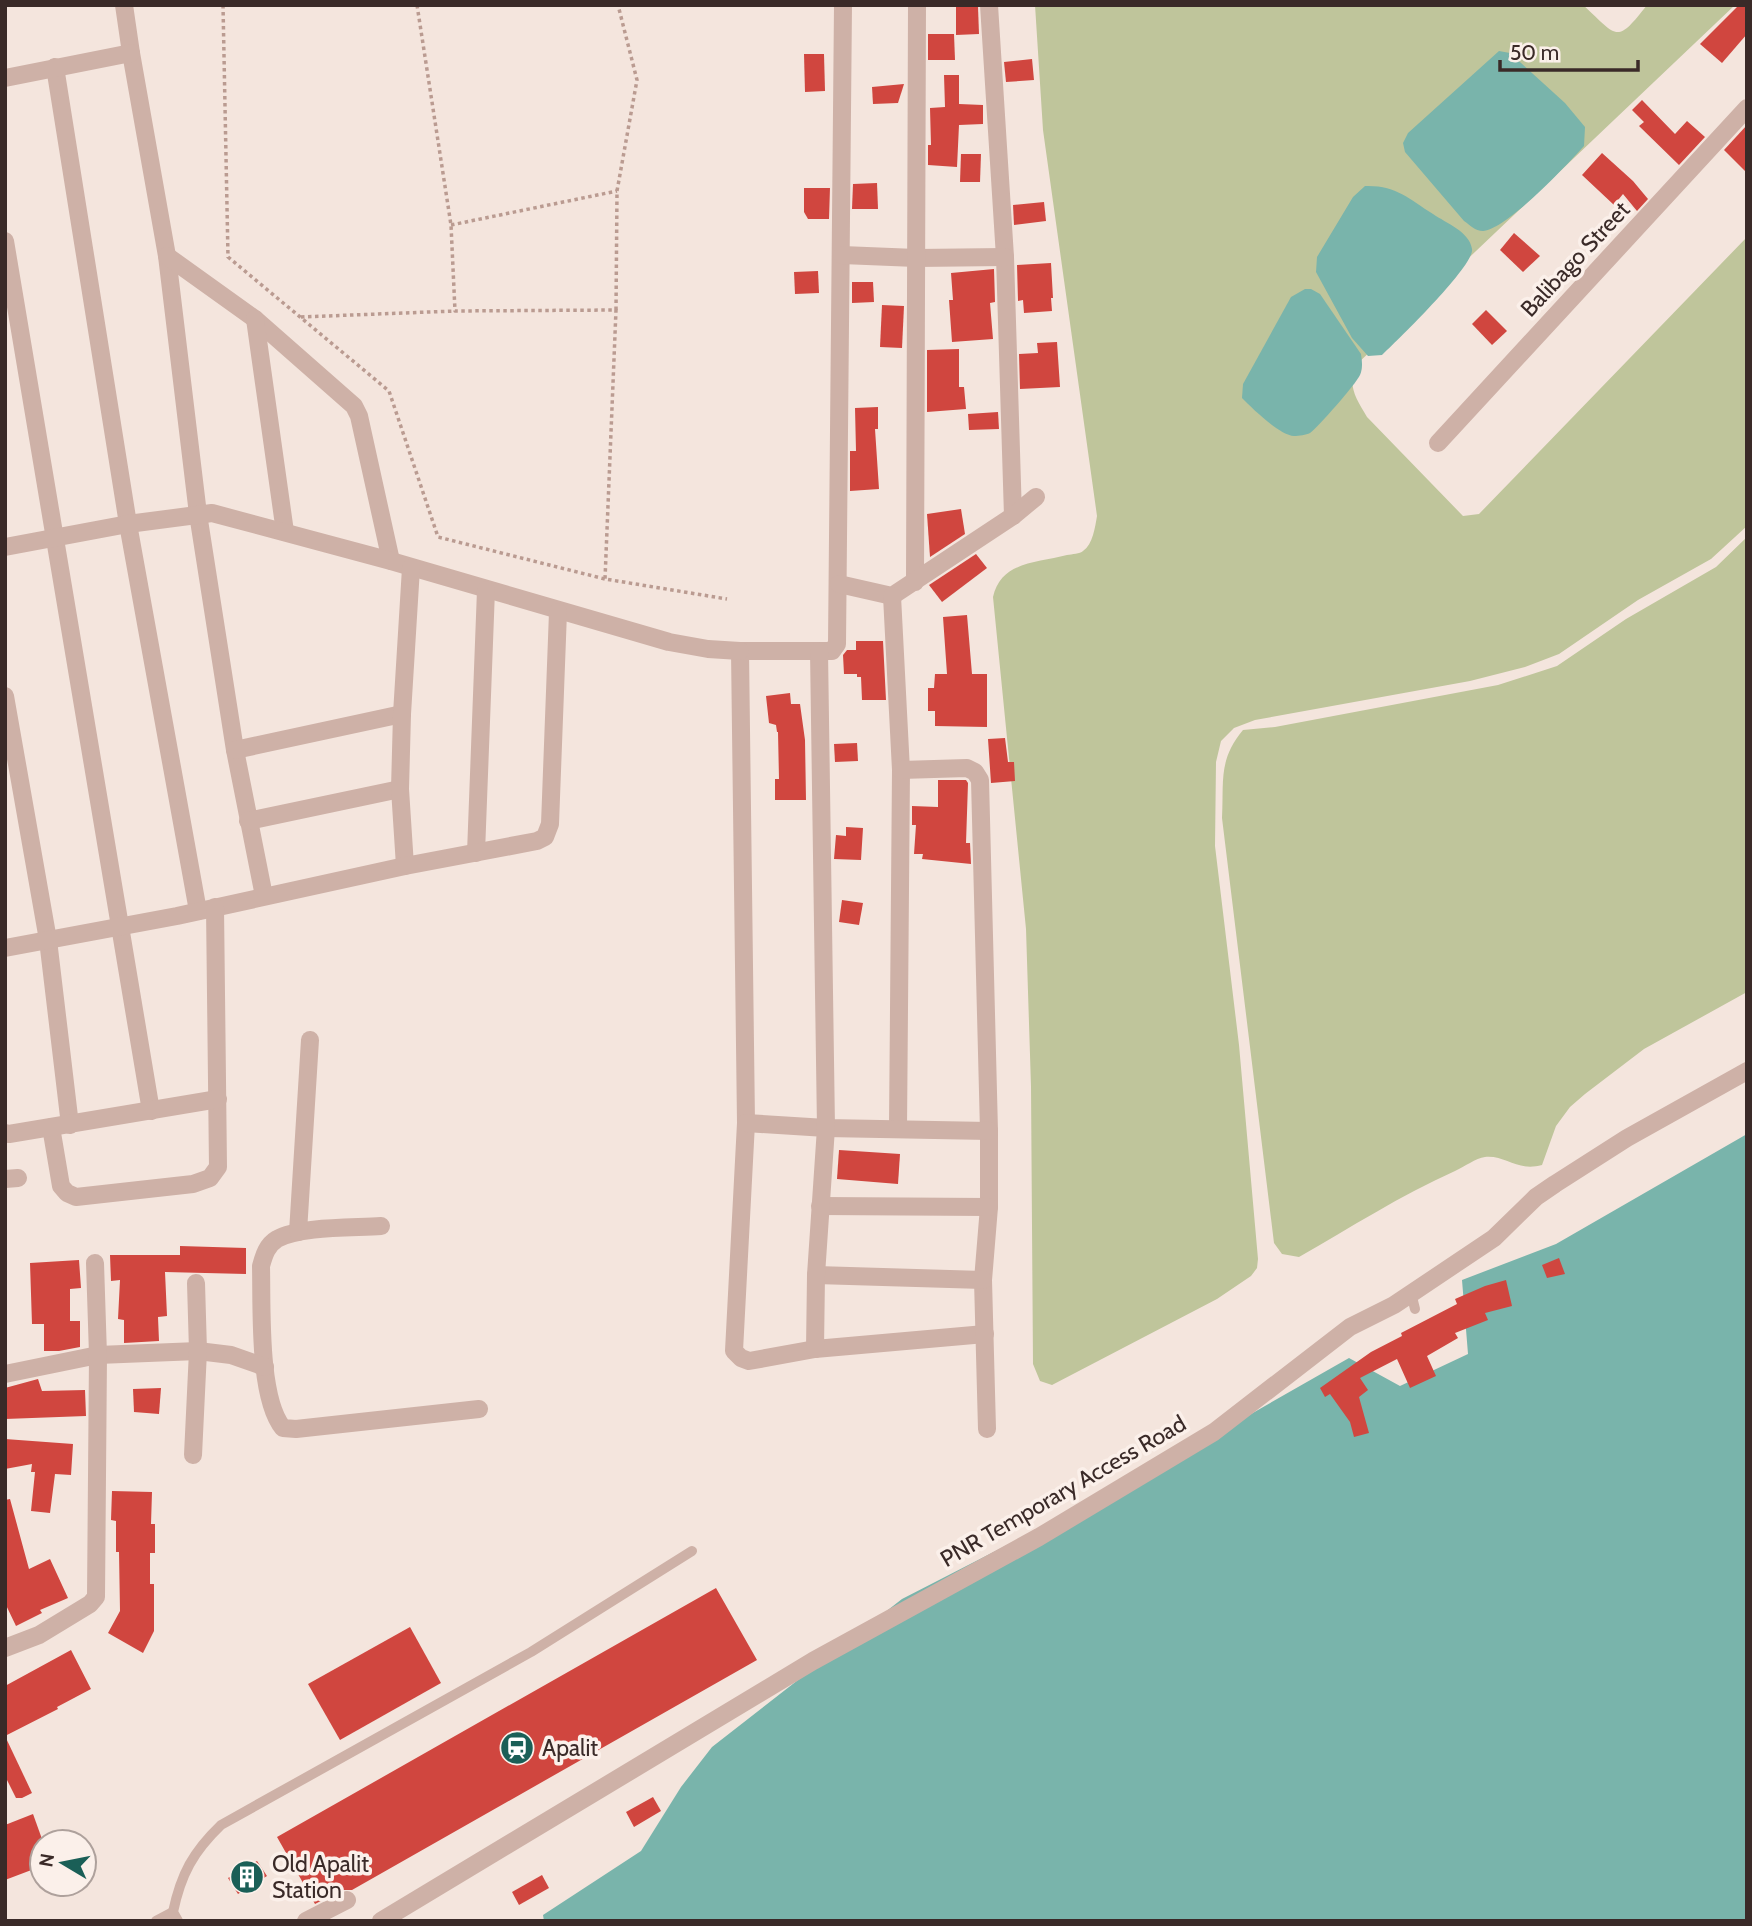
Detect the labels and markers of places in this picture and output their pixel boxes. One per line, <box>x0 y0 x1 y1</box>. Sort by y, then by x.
station icon: Apalit <box>498 1729 536 1767</box>
place label: Apalit <box>542 1734 598 1762</box>
place label: Old Apalit Station <box>272 1850 369 1904</box>
building icon: Old Apalit Station <box>228 1858 266 1896</box>

